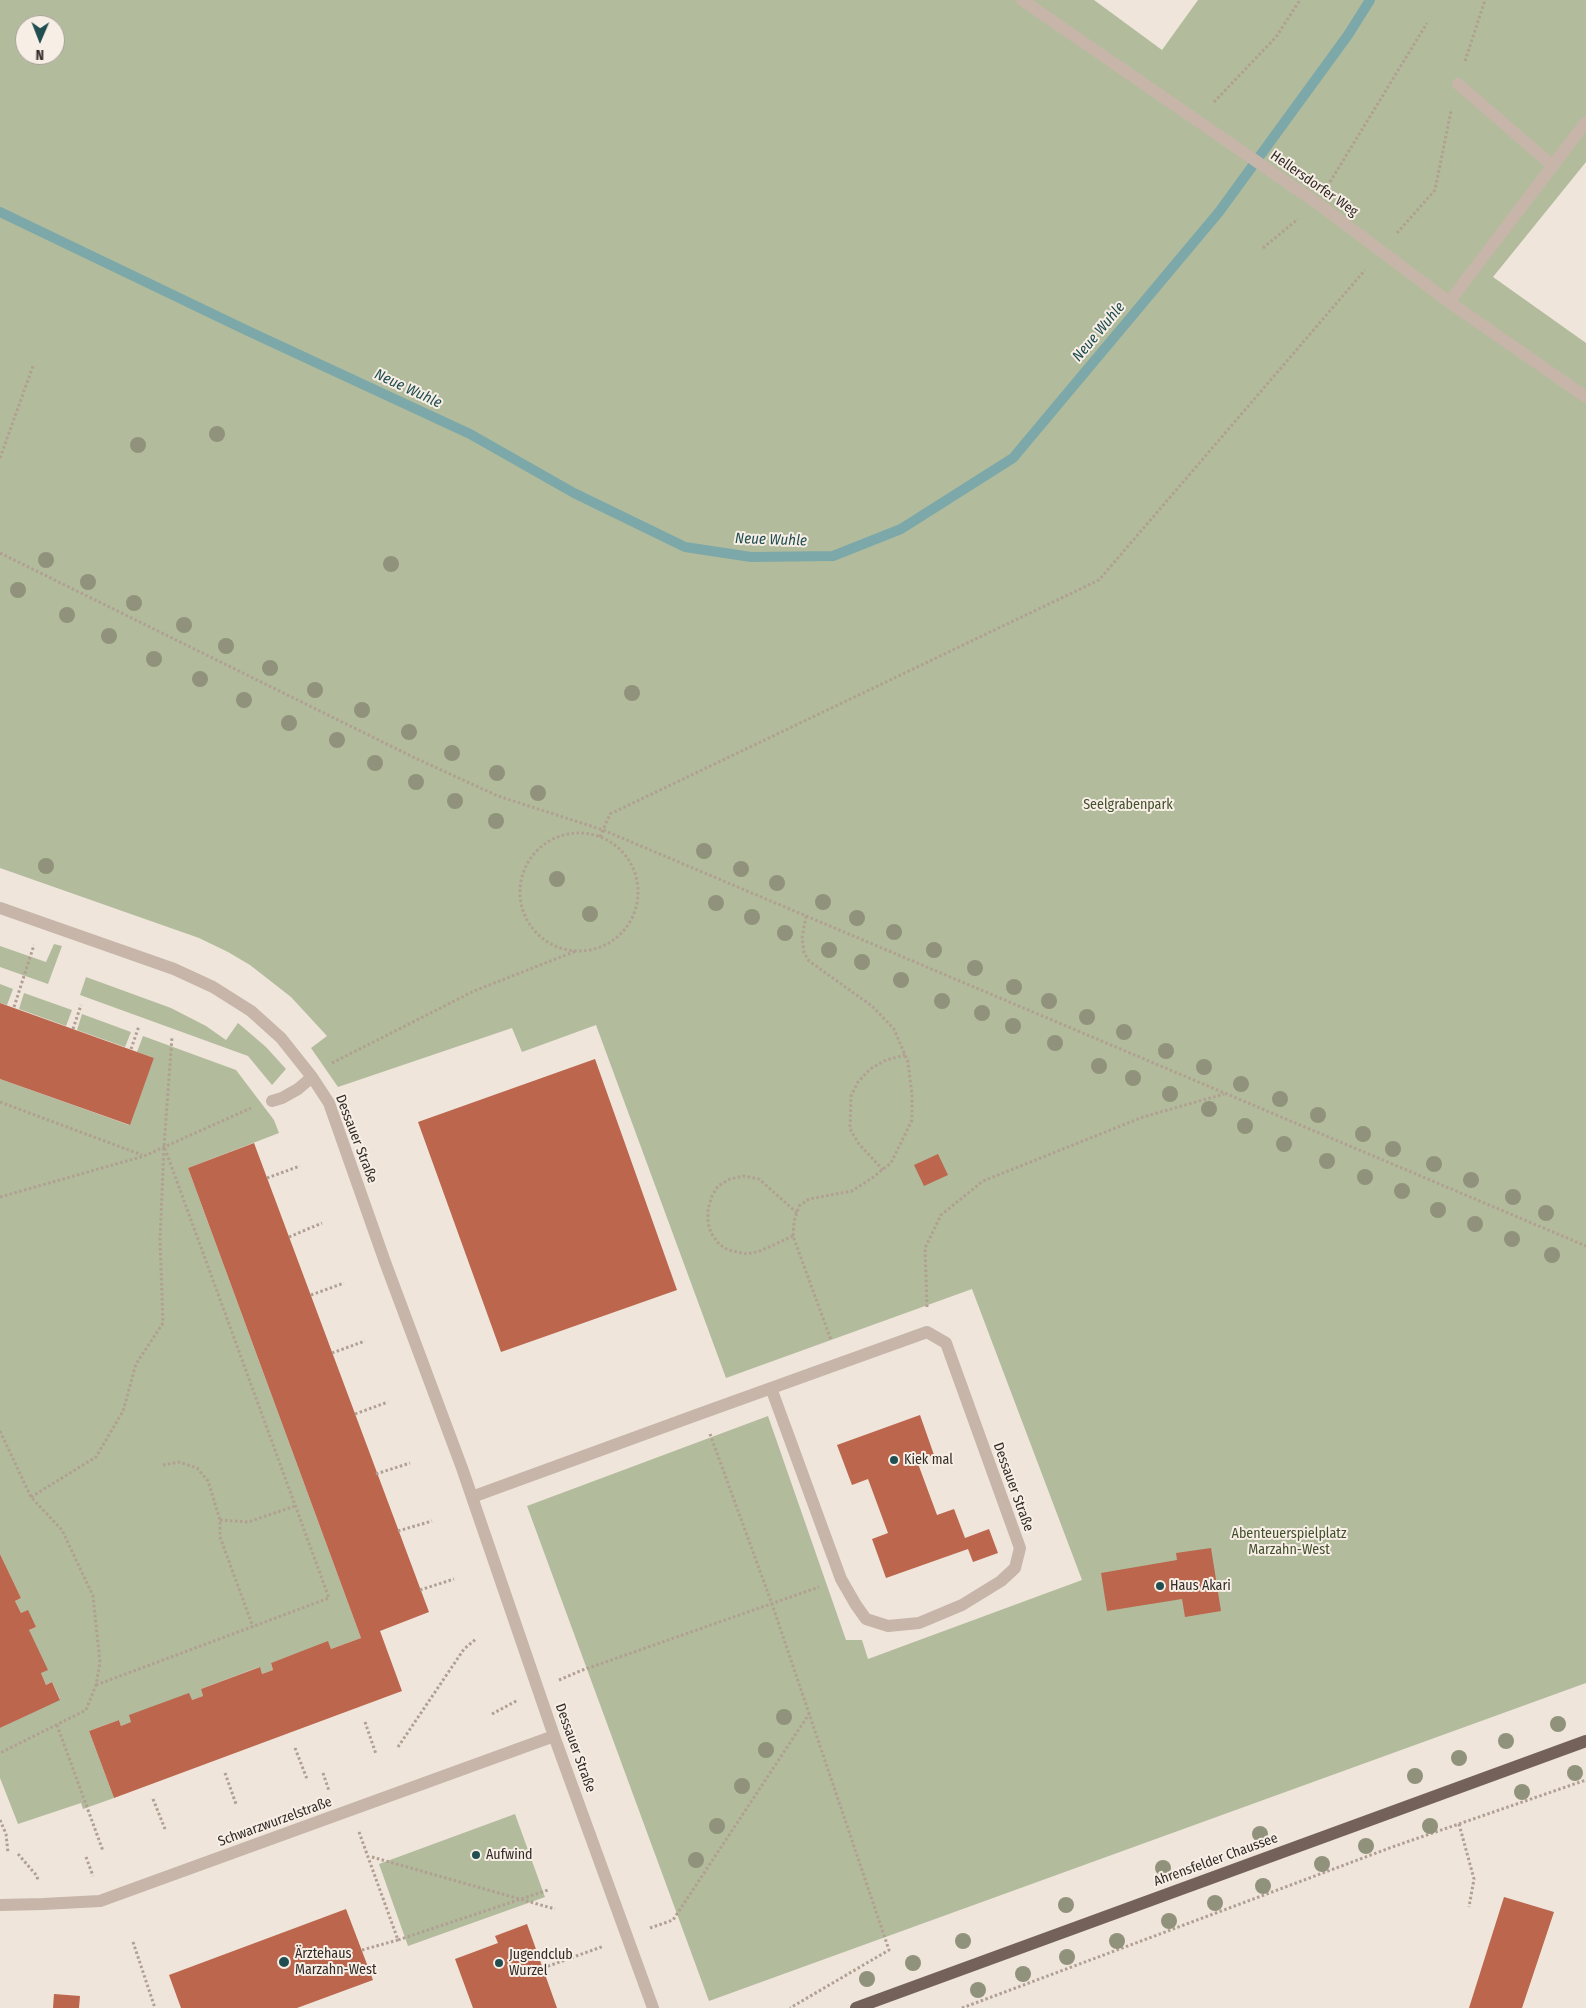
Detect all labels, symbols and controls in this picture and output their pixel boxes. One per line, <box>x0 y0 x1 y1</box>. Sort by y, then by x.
north arrow <box>15 15 65 65</box>
text: N <box>35 46 44 63</box>
street label: Hellersdorfer Weg <box>1267 148 1361 220</box>
water label: Neue Wuhle <box>1069 299 1129 365</box>
water label: Neue Wuhle <box>372 366 444 412</box>
water label: Neue Wuhle <box>735 530 807 550</box>
park label: Seelgrabenpark <box>1083 797 1173 813</box>
street label: Dessauer Straße <box>331 1092 381 1186</box>
street label: Dessauer Straße <box>989 1440 1037 1534</box>
place label: Kiek mal <box>904 1452 953 1468</box>
marker: Kiek mal <box>888 1454 900 1466</box>
park label: Abenteuerspielplatz Marzahn-West <box>1232 1526 1346 1558</box>
place label: Haus Akari <box>1170 1578 1231 1594</box>
marker: Haus Akari <box>1154 1580 1166 1592</box>
street label: Dessauer Straße <box>551 1701 599 1795</box>
street label: Schwarzwurzelstraße <box>216 1794 334 1850</box>
street label: Ahrensfelder Chaussee <box>1152 1830 1280 1890</box>
place label: Aufwind <box>486 1847 533 1863</box>
marker: Aufwind <box>470 1849 482 1861</box>
place label: Ärztehaus Marzahn-West <box>295 1946 377 1978</box>
place label: Jugendclub Wurzel <box>509 1947 573 1980</box>
marker: Ärztehaus Marzahn-West <box>277 1955 291 1969</box>
marker: Jugendclub Wurzel <box>493 1957 505 1969</box>

